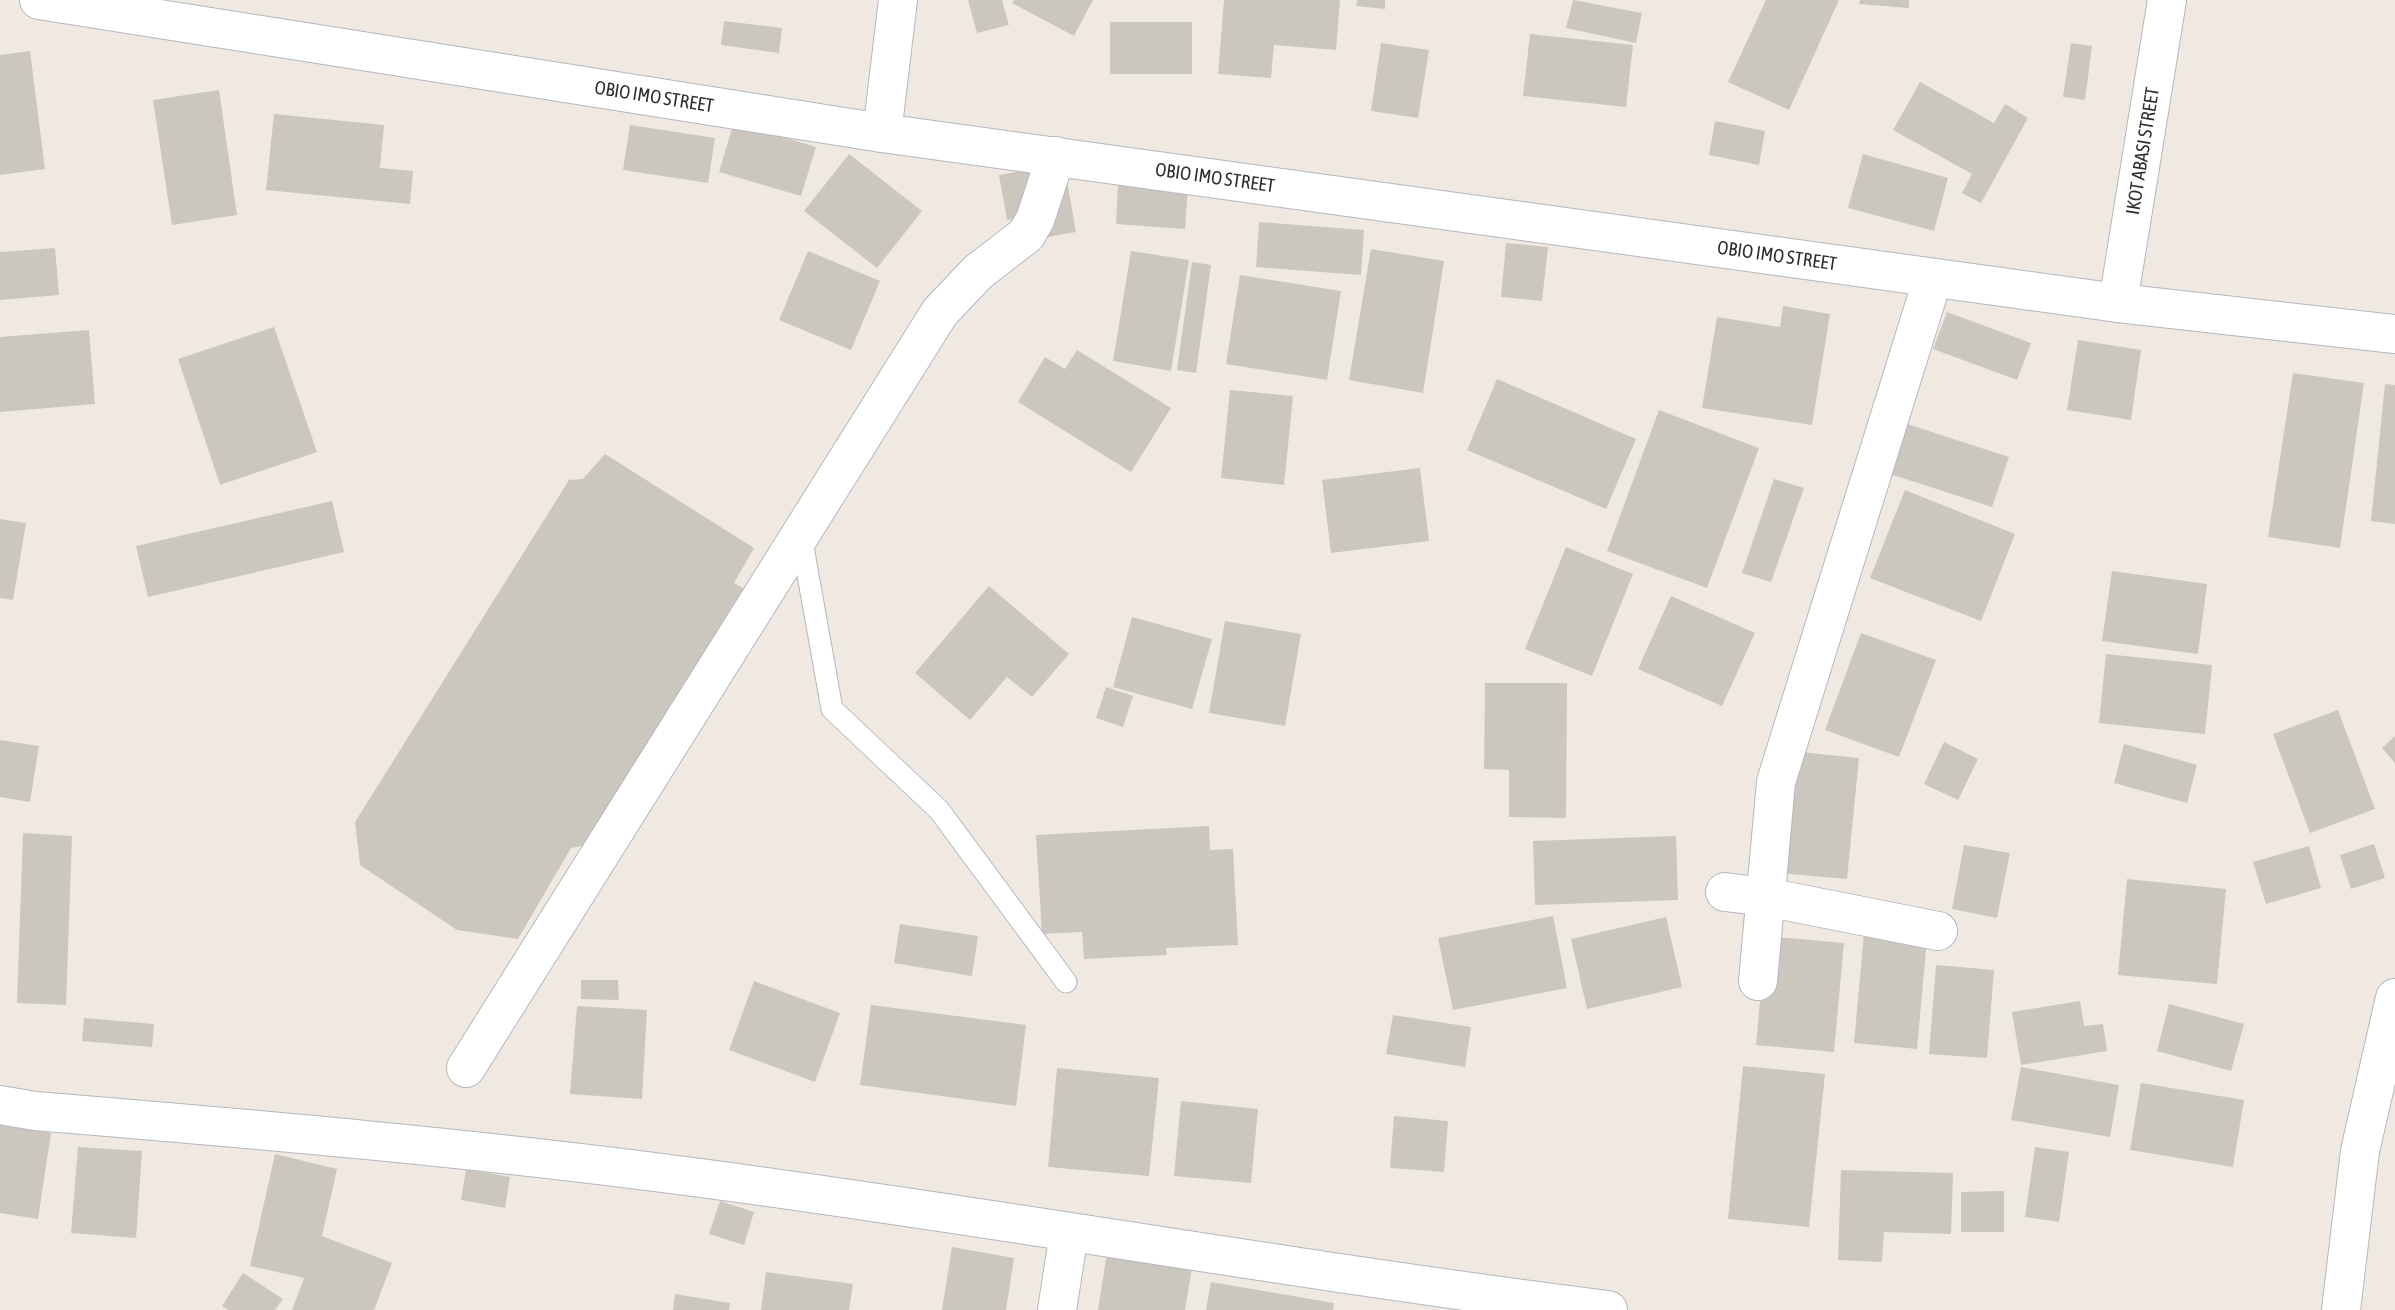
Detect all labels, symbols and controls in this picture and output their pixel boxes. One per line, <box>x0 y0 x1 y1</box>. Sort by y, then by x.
street label: OBIO IMO STREET <box>593 76 715 118</box>
street label: IKOT ABASI STREET <box>2122 86 2164 216</box>
street label: OBIO IMO STREET <box>1154 158 1276 198</box>
street label: OBIO IMO STREET <box>1716 236 1838 276</box>

